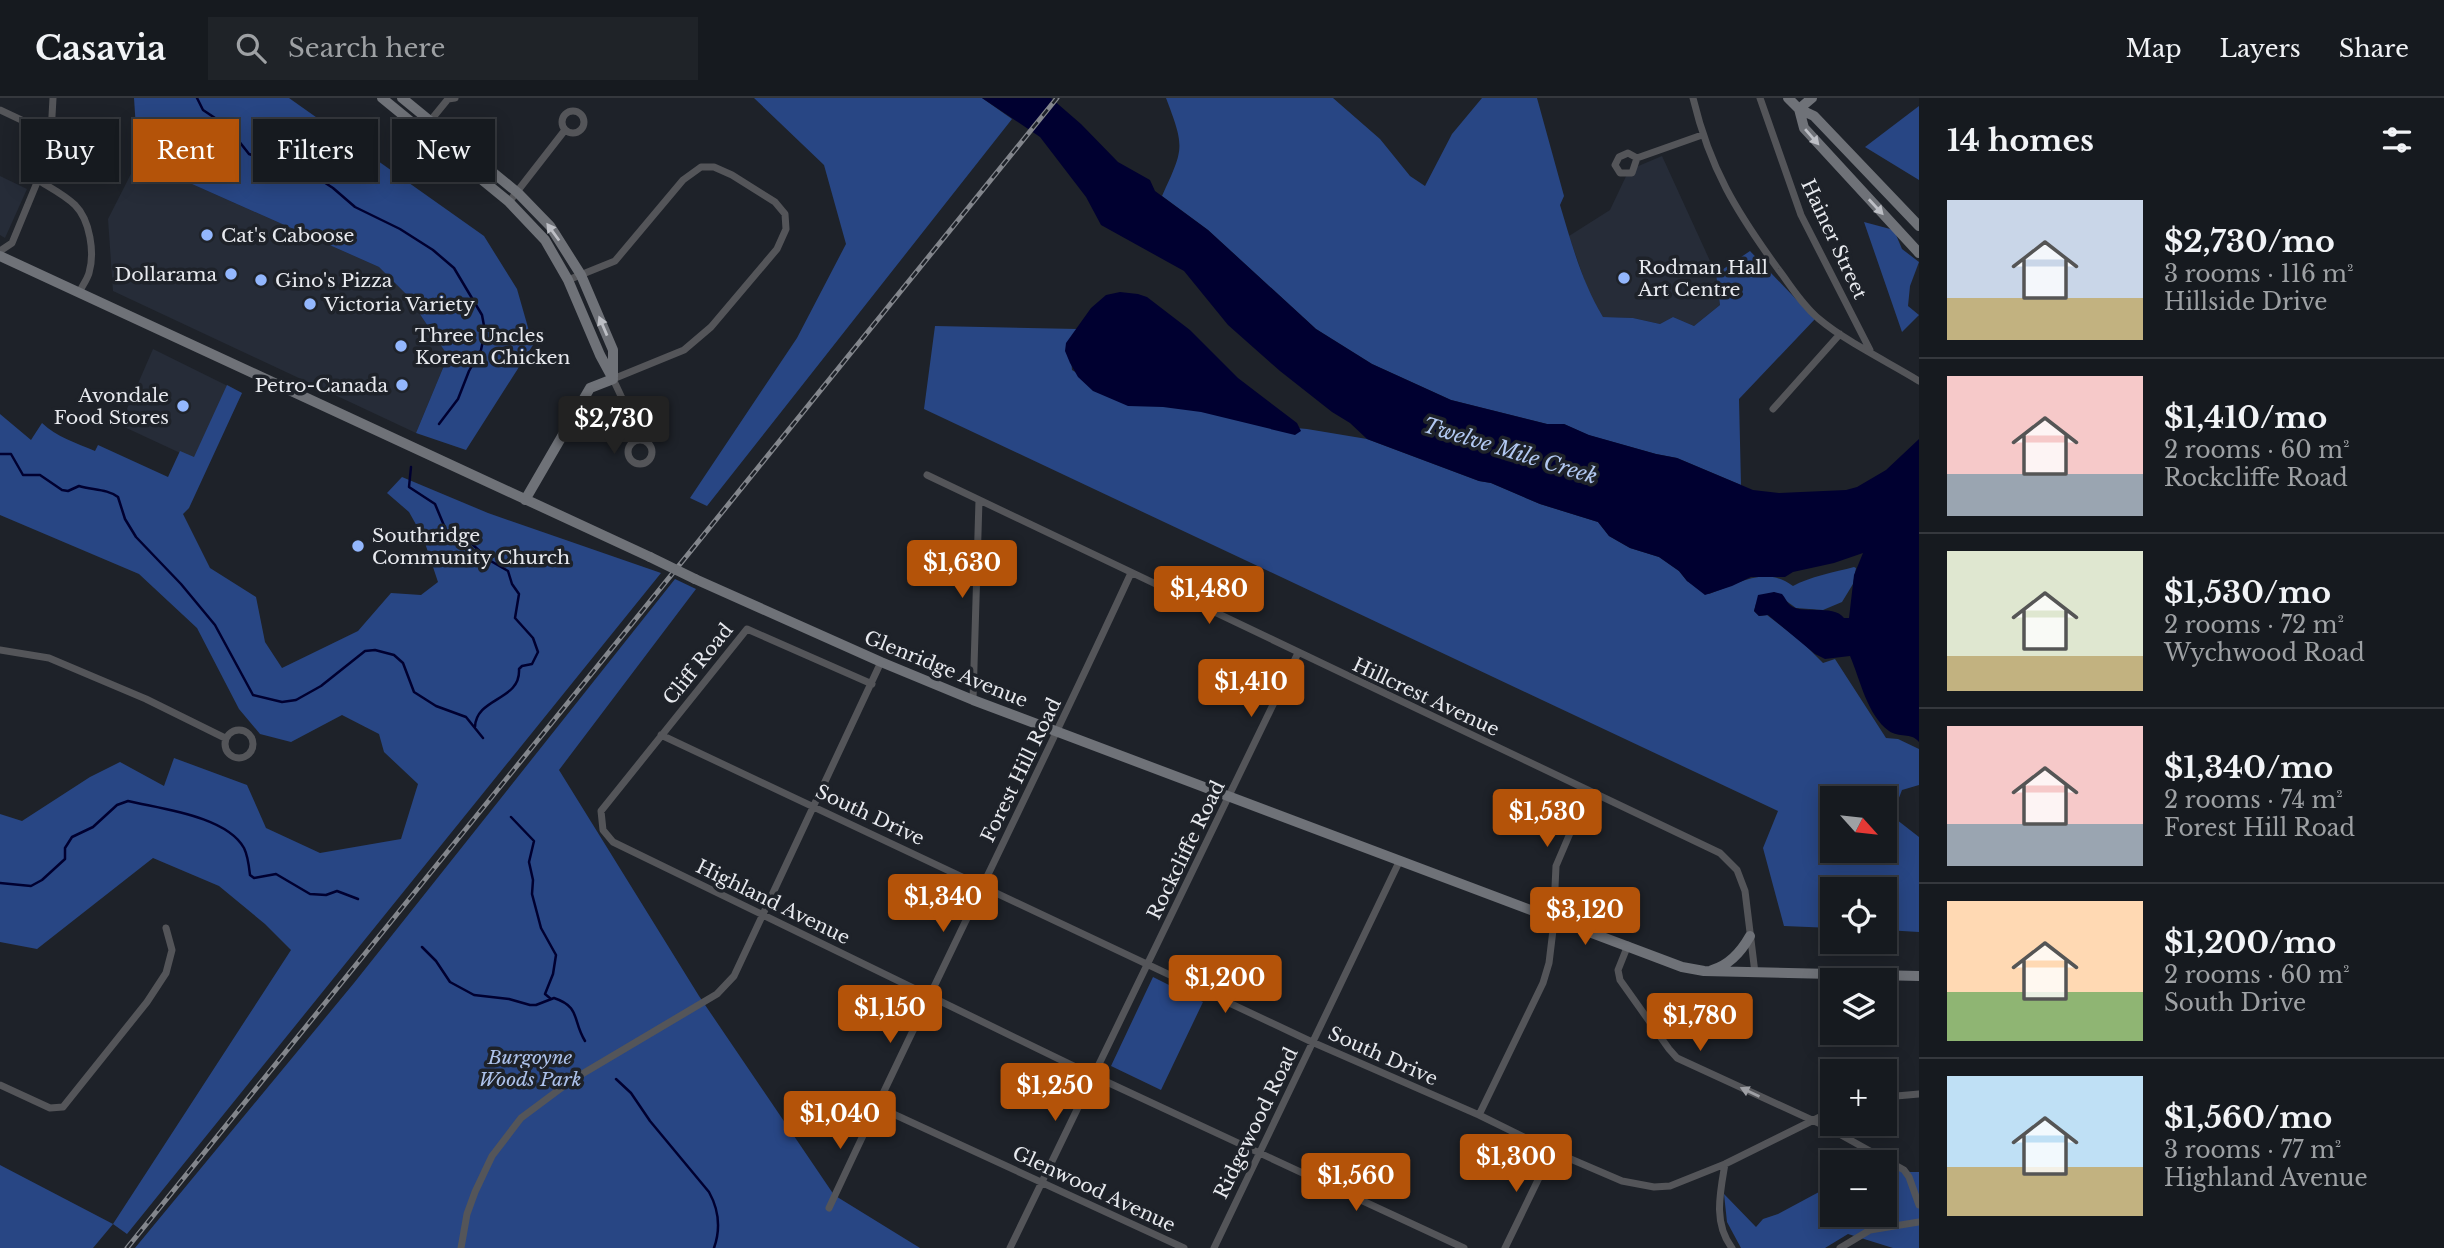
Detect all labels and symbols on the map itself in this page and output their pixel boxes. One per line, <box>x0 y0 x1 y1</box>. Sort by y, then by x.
one-way arrow <box>1804 128 1820 146</box>
street label: Hainer Street <box>1796 175 1872 303</box>
one-way arrow <box>1868 198 1884 216</box>
one-way arrow <box>545 223 560 241</box>
place label: Cat's Caboose <box>221 224 354 247</box>
marker: Cat's Caboose <box>199 227 215 243</box>
place label: Rodman Hall Art Centre <box>1637 256 1768 301</box>
place label: Dollarama <box>114 263 217 286</box>
marker: Dollarama <box>223 266 239 282</box>
place label: Gino's Pizza <box>275 269 393 292</box>
marker: Rodman Hall Art Centre <box>1616 270 1632 286</box>
marker: Gino's Pizza <box>253 272 269 288</box>
place label: Victoria Variety <box>323 293 475 316</box>
marker: Victoria Variety <box>302 296 318 312</box>
one-way arrow <box>597 315 608 336</box>
place label: Three Uncles Korean Chicken <box>415 324 570 369</box>
marker: Three Uncles Korean Chicken <box>393 338 409 354</box>
place label: Petro-Canada <box>255 374 388 397</box>
marker: Petro-Canada <box>394 377 410 393</box>
place label: Avondale Food Stores <box>54 384 169 429</box>
pin: $2,730 <box>557 396 671 456</box>
marker: Avondale Food Stores <box>175 398 191 414</box>
water label: Twelve Mile Creek <box>1420 412 1600 490</box>
place label: Southridge Community Church <box>372 524 570 569</box>
marker: Southridge Community Church <box>350 538 366 554</box>
pin: $1,630 <box>905 540 1019 600</box>
pin: $1,480 <box>1152 566 1266 626</box>
street label: Cliff Road <box>658 619 738 709</box>
street label: Glenridge Avenue <box>861 626 1031 712</box>
street label: Hillcrest Avenue <box>1349 653 1503 741</box>
pin: $1,410 <box>1194 660 1308 719</box>
street label: Forest Hill Road <box>976 694 1066 846</box>
street label: Rockcliffe Road <box>1142 777 1230 923</box>
street label: South Drive <box>812 780 928 850</box>
north arrow <box>1820 786 1897 863</box>
pin: $1,530 <box>1490 790 1604 849</box>
street label: Highland Avenue <box>692 855 854 949</box>
pin: $1,340 <box>886 874 1000 934</box>
pin: $3,120 <box>1528 888 1642 947</box>
pin: $1,200 <box>1168 956 1282 1015</box>
pin: $1,150 <box>833 986 947 1045</box>
pin: $1,780 <box>1643 993 1757 1053</box>
street label: South Drive <box>1325 1022 1441 1090</box>
street label: Ridgewood Road <box>1209 1043 1303 1203</box>
park label: Burgoyne Woods Park <box>478 1046 582 1091</box>
pin: $1,250 <box>998 1063 1112 1123</box>
one-way arrow <box>1740 1086 1760 1097</box>
pin: $1,040 <box>783 1091 897 1151</box>
pin: $1,300 <box>1459 1134 1573 1194</box>
street label: Glenwood Avenue <box>1009 1141 1179 1237</box>
pin: $1,560 <box>1299 1154 1413 1213</box>

